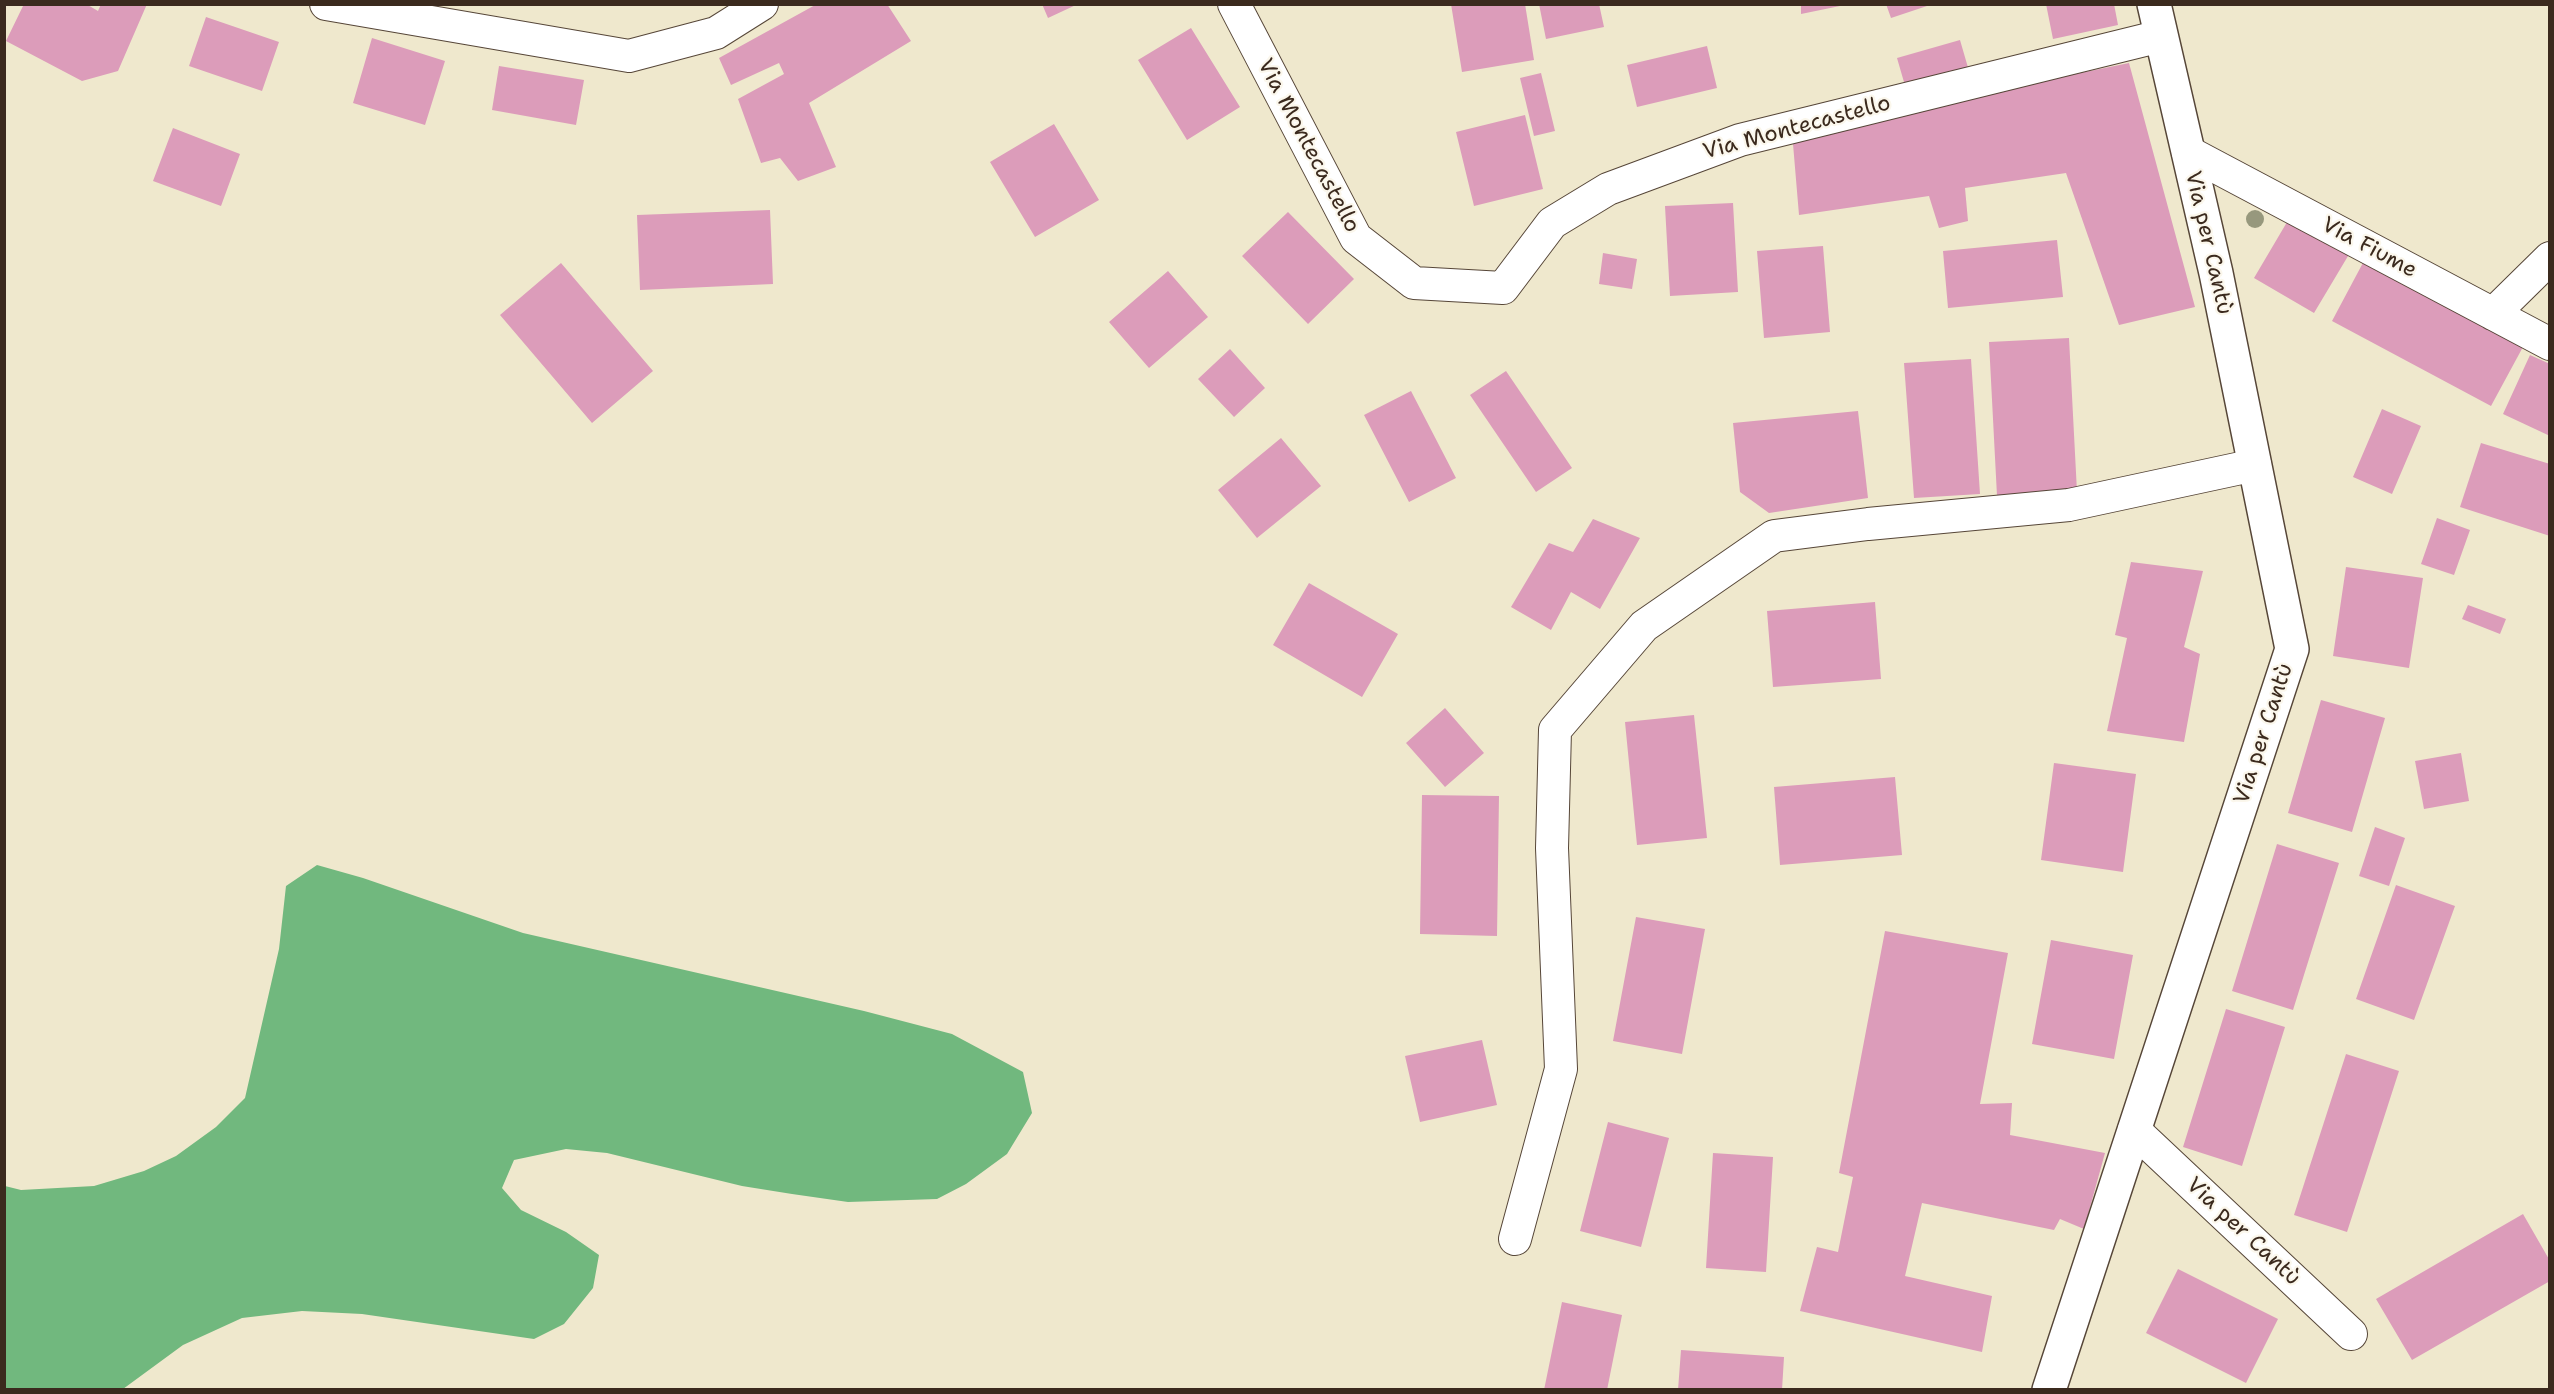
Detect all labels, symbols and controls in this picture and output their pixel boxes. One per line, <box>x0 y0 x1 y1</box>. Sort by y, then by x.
street label: Via Montecastello <box>1251 55 1365 237</box>
street label: Via Montecastello <box>1700 90 1894 166</box>
street label: Via per Cantù <box>2179 169 2237 317</box>
street label: Via Fiume <box>2317 212 2421 284</box>
street label: Via per Cantù <box>2229 660 2299 808</box>
street label: Via per Cantù <box>2181 1172 2305 1292</box>

